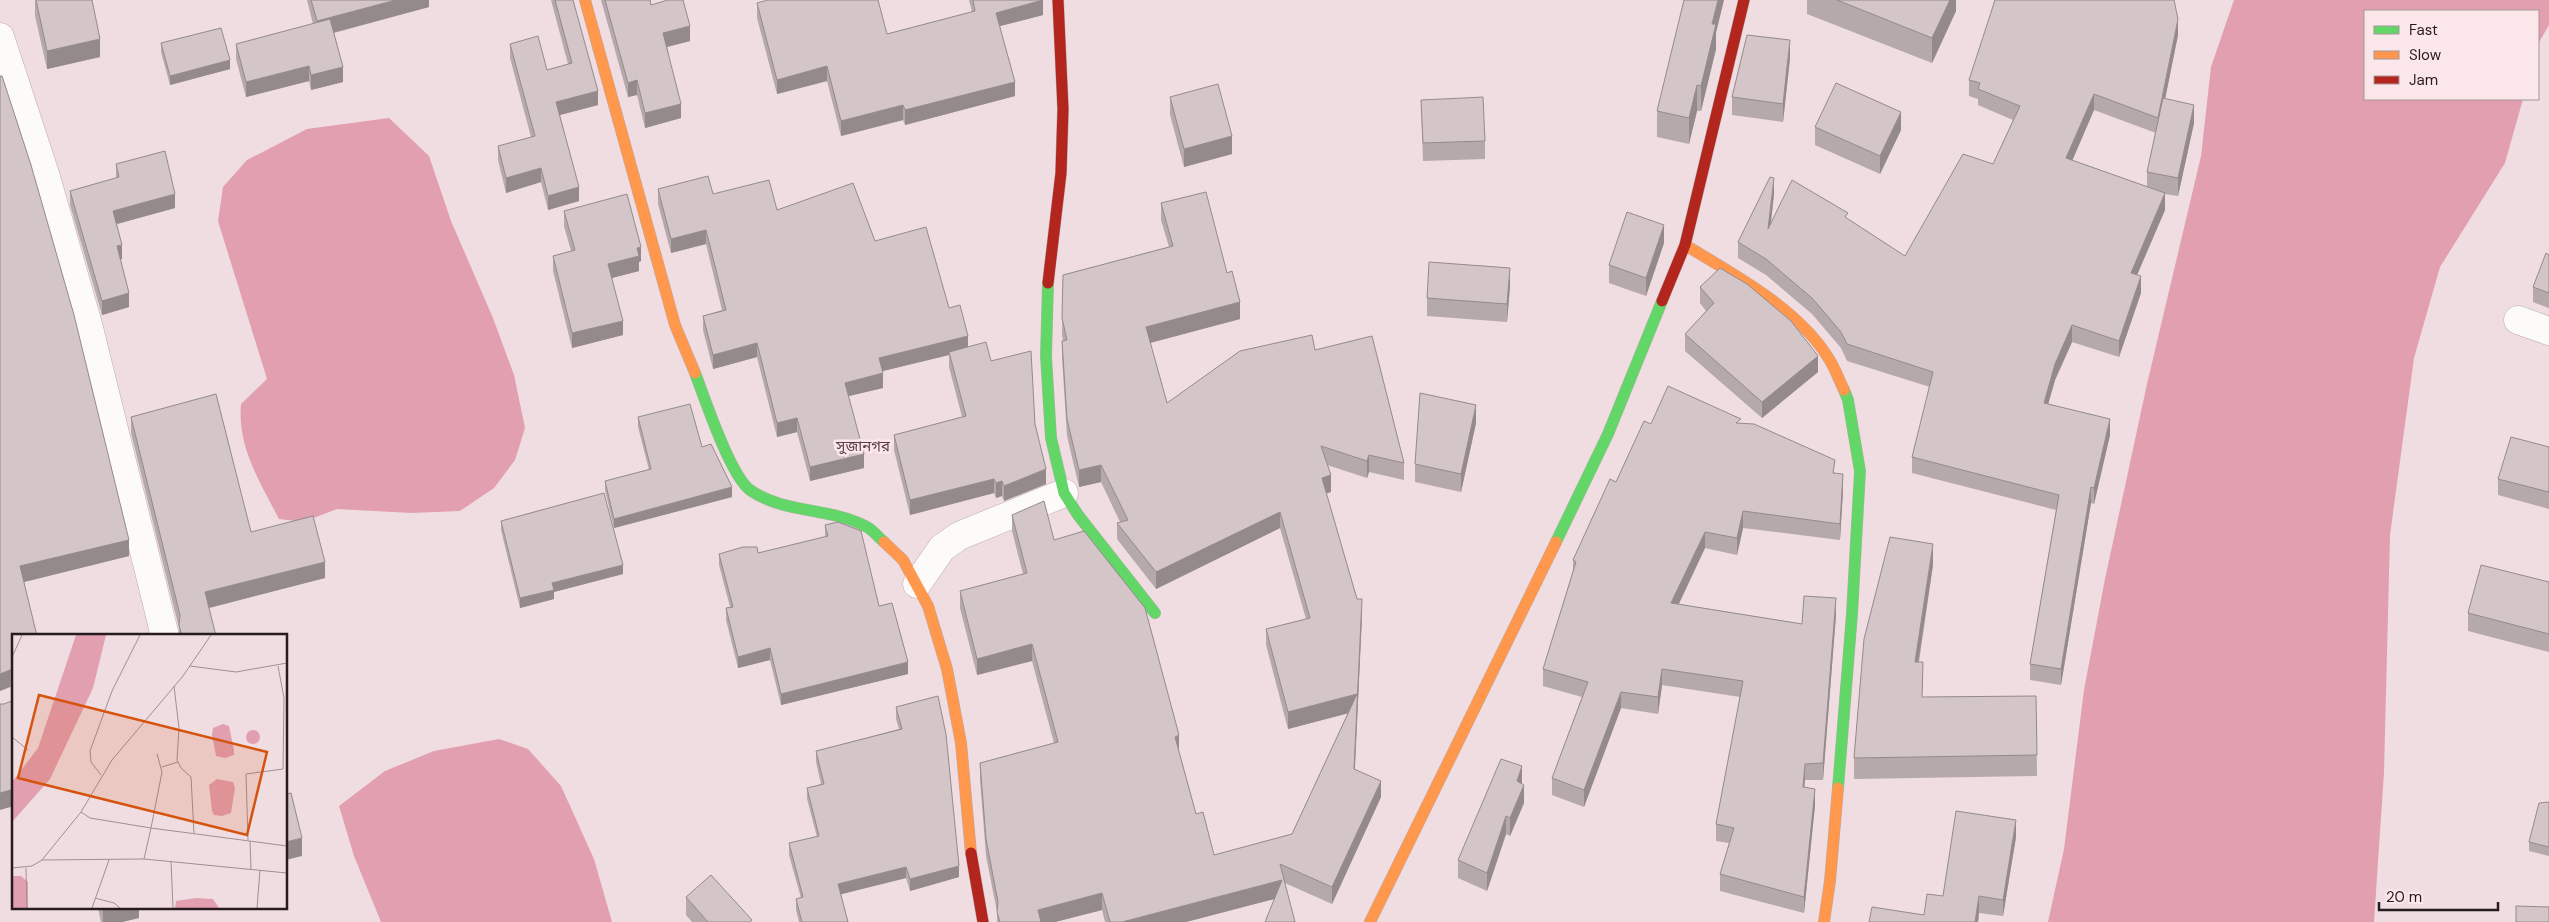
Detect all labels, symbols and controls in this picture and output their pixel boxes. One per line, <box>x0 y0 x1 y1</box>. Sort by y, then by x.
legend <box>2364 10 2539 100</box>
text: Fast <box>2409 20 2438 40</box>
text: Slow <box>2409 45 2442 65</box>
text: Jam <box>2409 70 2438 90</box>
district label: সুজানগর <box>835 436 891 456</box>
inset map <box>12 634 288 910</box>
scale bar <box>2379 880 2498 912</box>
text: 20 m <box>2386 887 2422 907</box>

